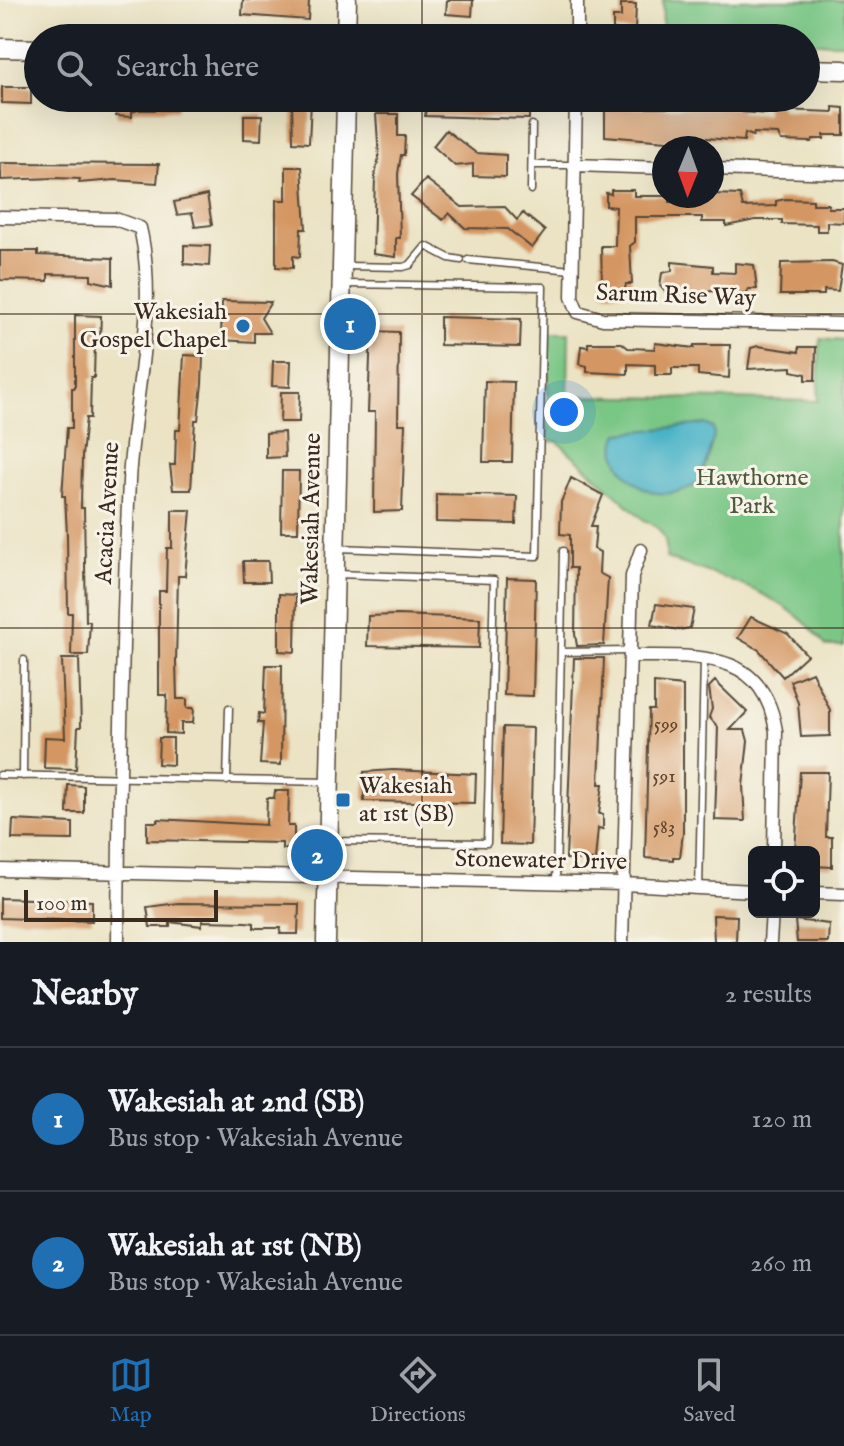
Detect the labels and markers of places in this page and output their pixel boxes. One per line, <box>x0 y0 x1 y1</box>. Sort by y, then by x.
pin: 1 <box>324 294 376 354</box>
place label: Wakesiah Gospel Chapel <box>80 297 227 356</box>
marker: Wakesiah Gospel Chapel <box>234 317 252 335</box>
place label: Wakesiah at 1st (SB) <box>359 771 454 830</box>
marker: Wakesiah at 1st (SB) <box>334 791 352 809</box>
pin: 2 <box>291 825 343 885</box>

